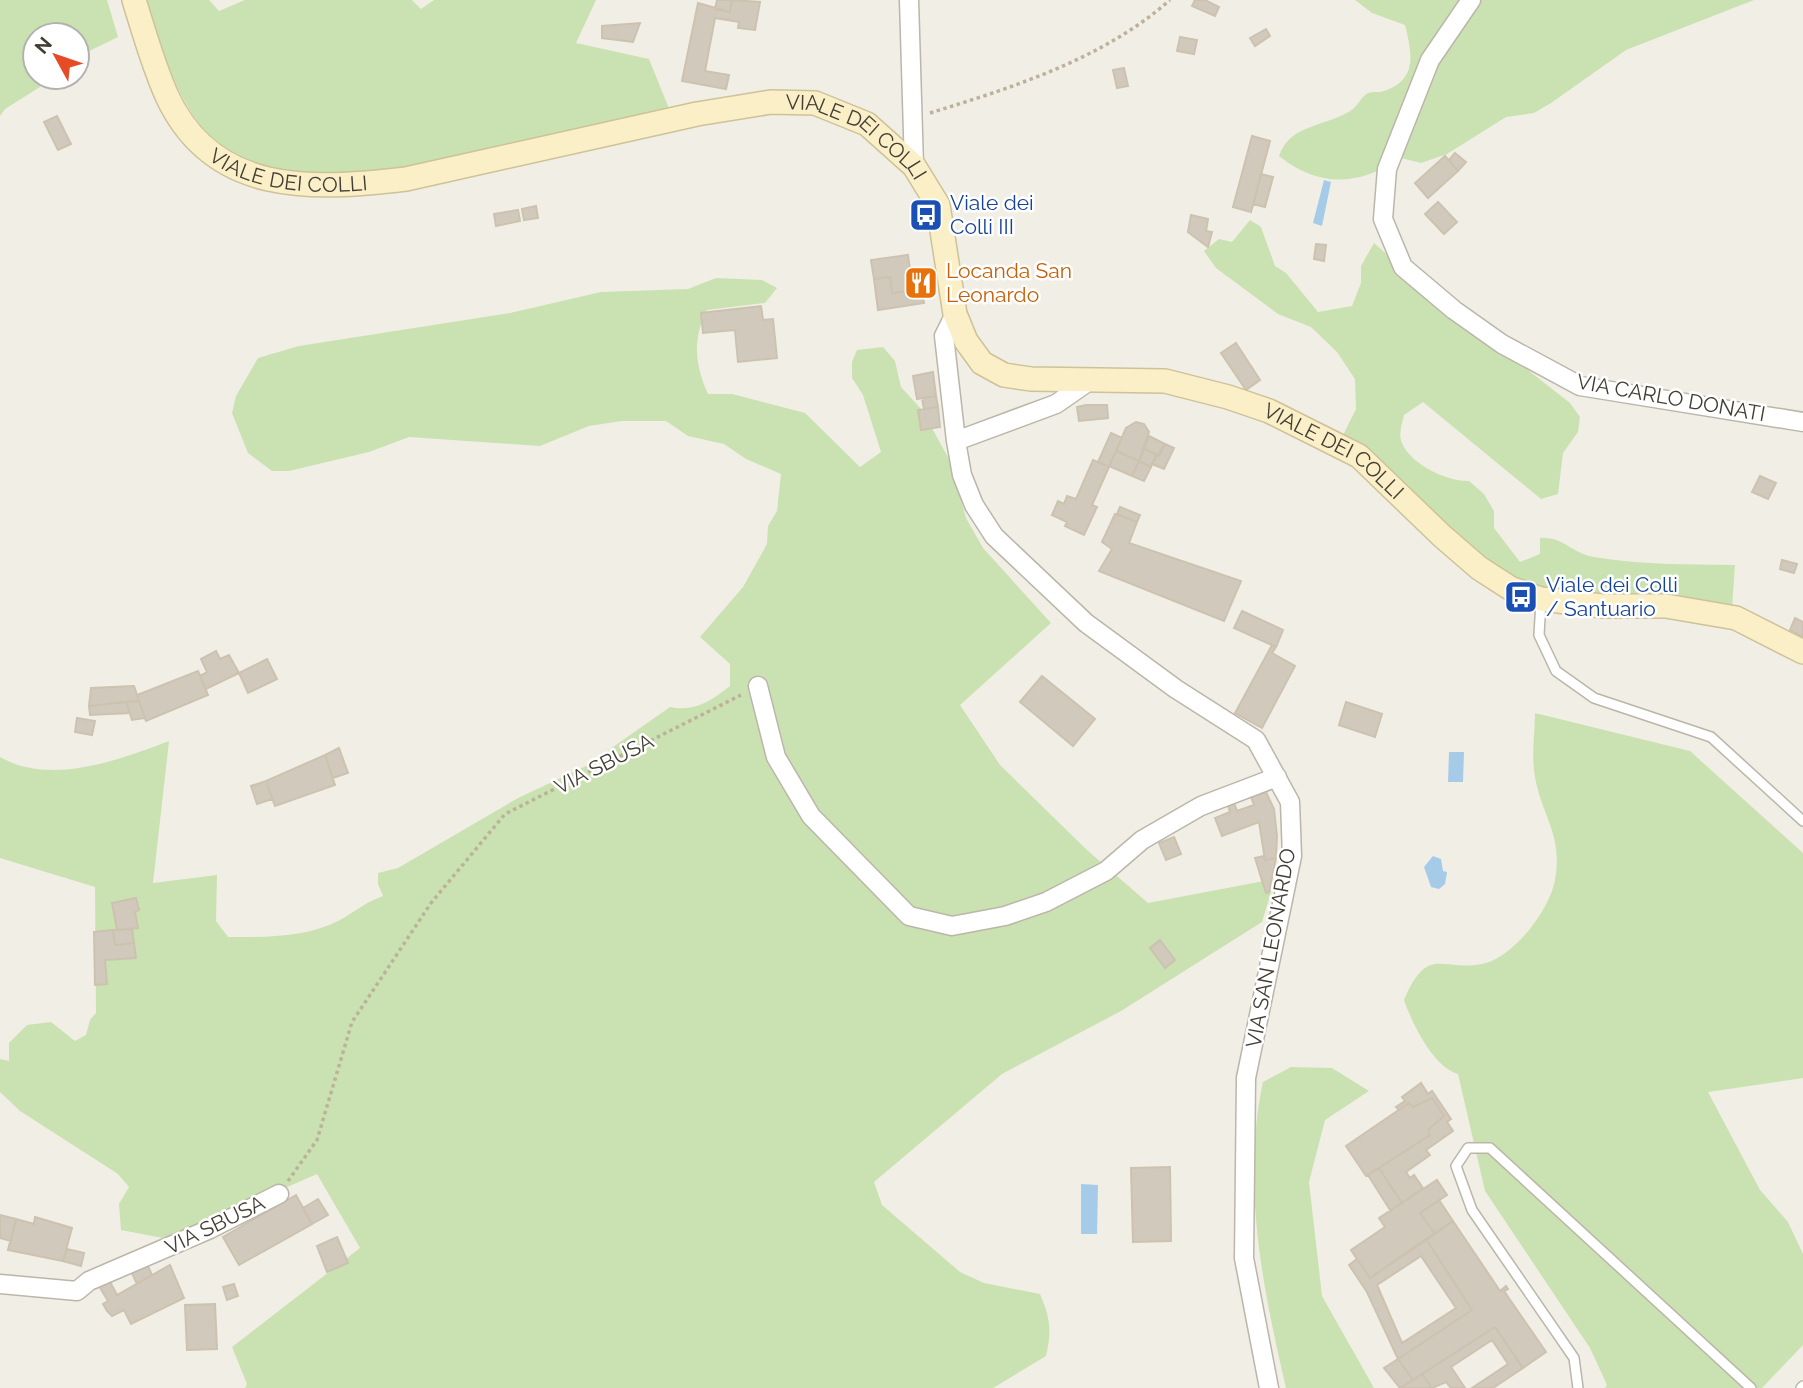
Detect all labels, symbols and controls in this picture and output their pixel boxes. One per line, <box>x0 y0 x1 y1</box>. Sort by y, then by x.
north arrow <box>21 21 91 91</box>
text: N <box>30 32 56 58</box>
street label: VIALE DEI COLLI <box>785 89 932 184</box>
street label: VIALE DEI COLLI <box>205 143 368 197</box>
place label: Viale dei Colli III <box>950 190 1034 239</box>
bus stop icon: Viale dei Colli III <box>907 196 945 234</box>
place label: Locanda San Leonardo <box>946 258 1072 307</box>
restaurant icon: Locanda San Leonardo <box>902 264 940 302</box>
street label: VIA CARLO DONATI <box>1575 369 1767 426</box>
street label: VIALE DEI COLLI <box>1260 397 1409 504</box>
place label: Viale dei Colli / Santuario <box>1546 572 1678 621</box>
bus stop icon: Viale dei Colli / Santuario <box>1502 578 1540 616</box>
street label: VIA SBUSA <box>550 728 657 799</box>
street label: VIA SAN LEONARDO <box>1241 846 1300 1050</box>
street label: VIA SBUSA <box>161 1190 269 1259</box>

